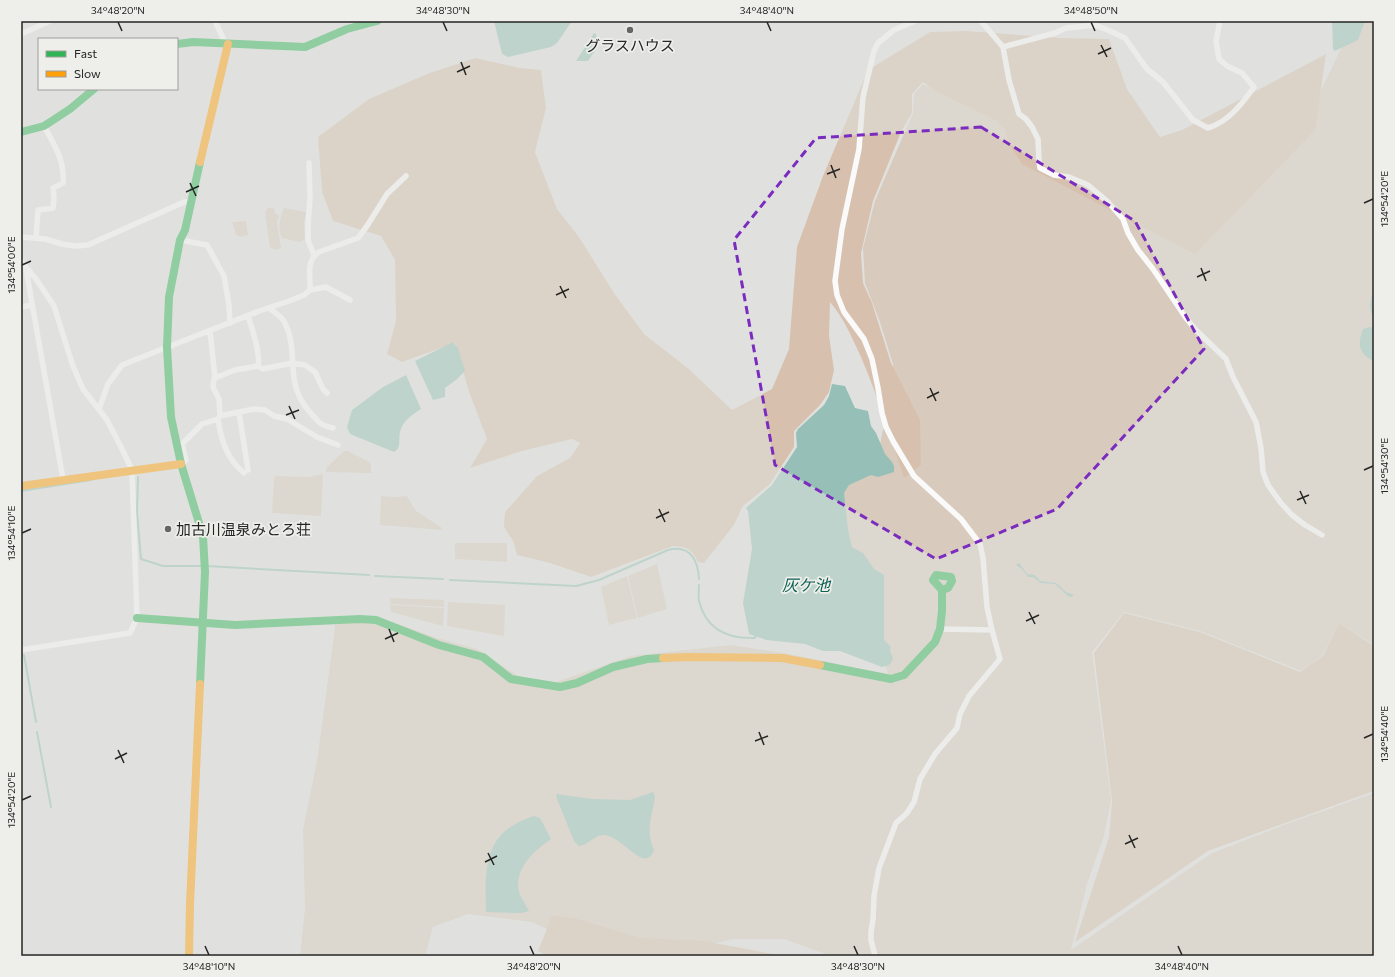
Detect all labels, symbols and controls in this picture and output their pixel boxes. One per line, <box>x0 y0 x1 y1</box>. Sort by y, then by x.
text: 34°48'20"N <box>91 4 145 16</box>
text: 34°48'30"N <box>416 4 470 16</box>
text: 34°48'40"N <box>740 4 794 16</box>
text: 34°48'50"N <box>1064 4 1118 16</box>
marker: グラスハウス <box>625 25 635 35</box>
place label: グラスハウス <box>585 36 675 54</box>
legend <box>38 38 178 90</box>
text: Fast <box>74 46 97 60</box>
text: Slow <box>74 66 101 80</box>
text: 134°54'20"E <box>1378 171 1390 227</box>
text: 134°54'00"E <box>5 236 17 294</box>
text: 134°54'30"E <box>1378 438 1390 494</box>
text: 134°54'10"E <box>5 505 17 560</box>
place label: 加古川温泉みとろ荘 <box>176 520 311 538</box>
marker: 加古川温泉みとろ荘 <box>163 524 173 534</box>
water label: 灰ケ池 <box>782 575 832 594</box>
text: 134°54'40"E <box>1378 706 1390 762</box>
text: 134°54'20"E <box>5 772 17 828</box>
text: 34°48'10"N <box>183 960 235 972</box>
text: 34°48'20"N <box>507 960 561 972</box>
text: 34°48'30"N <box>831 960 885 972</box>
text: 34°48'40"N <box>1155 960 1209 972</box>

